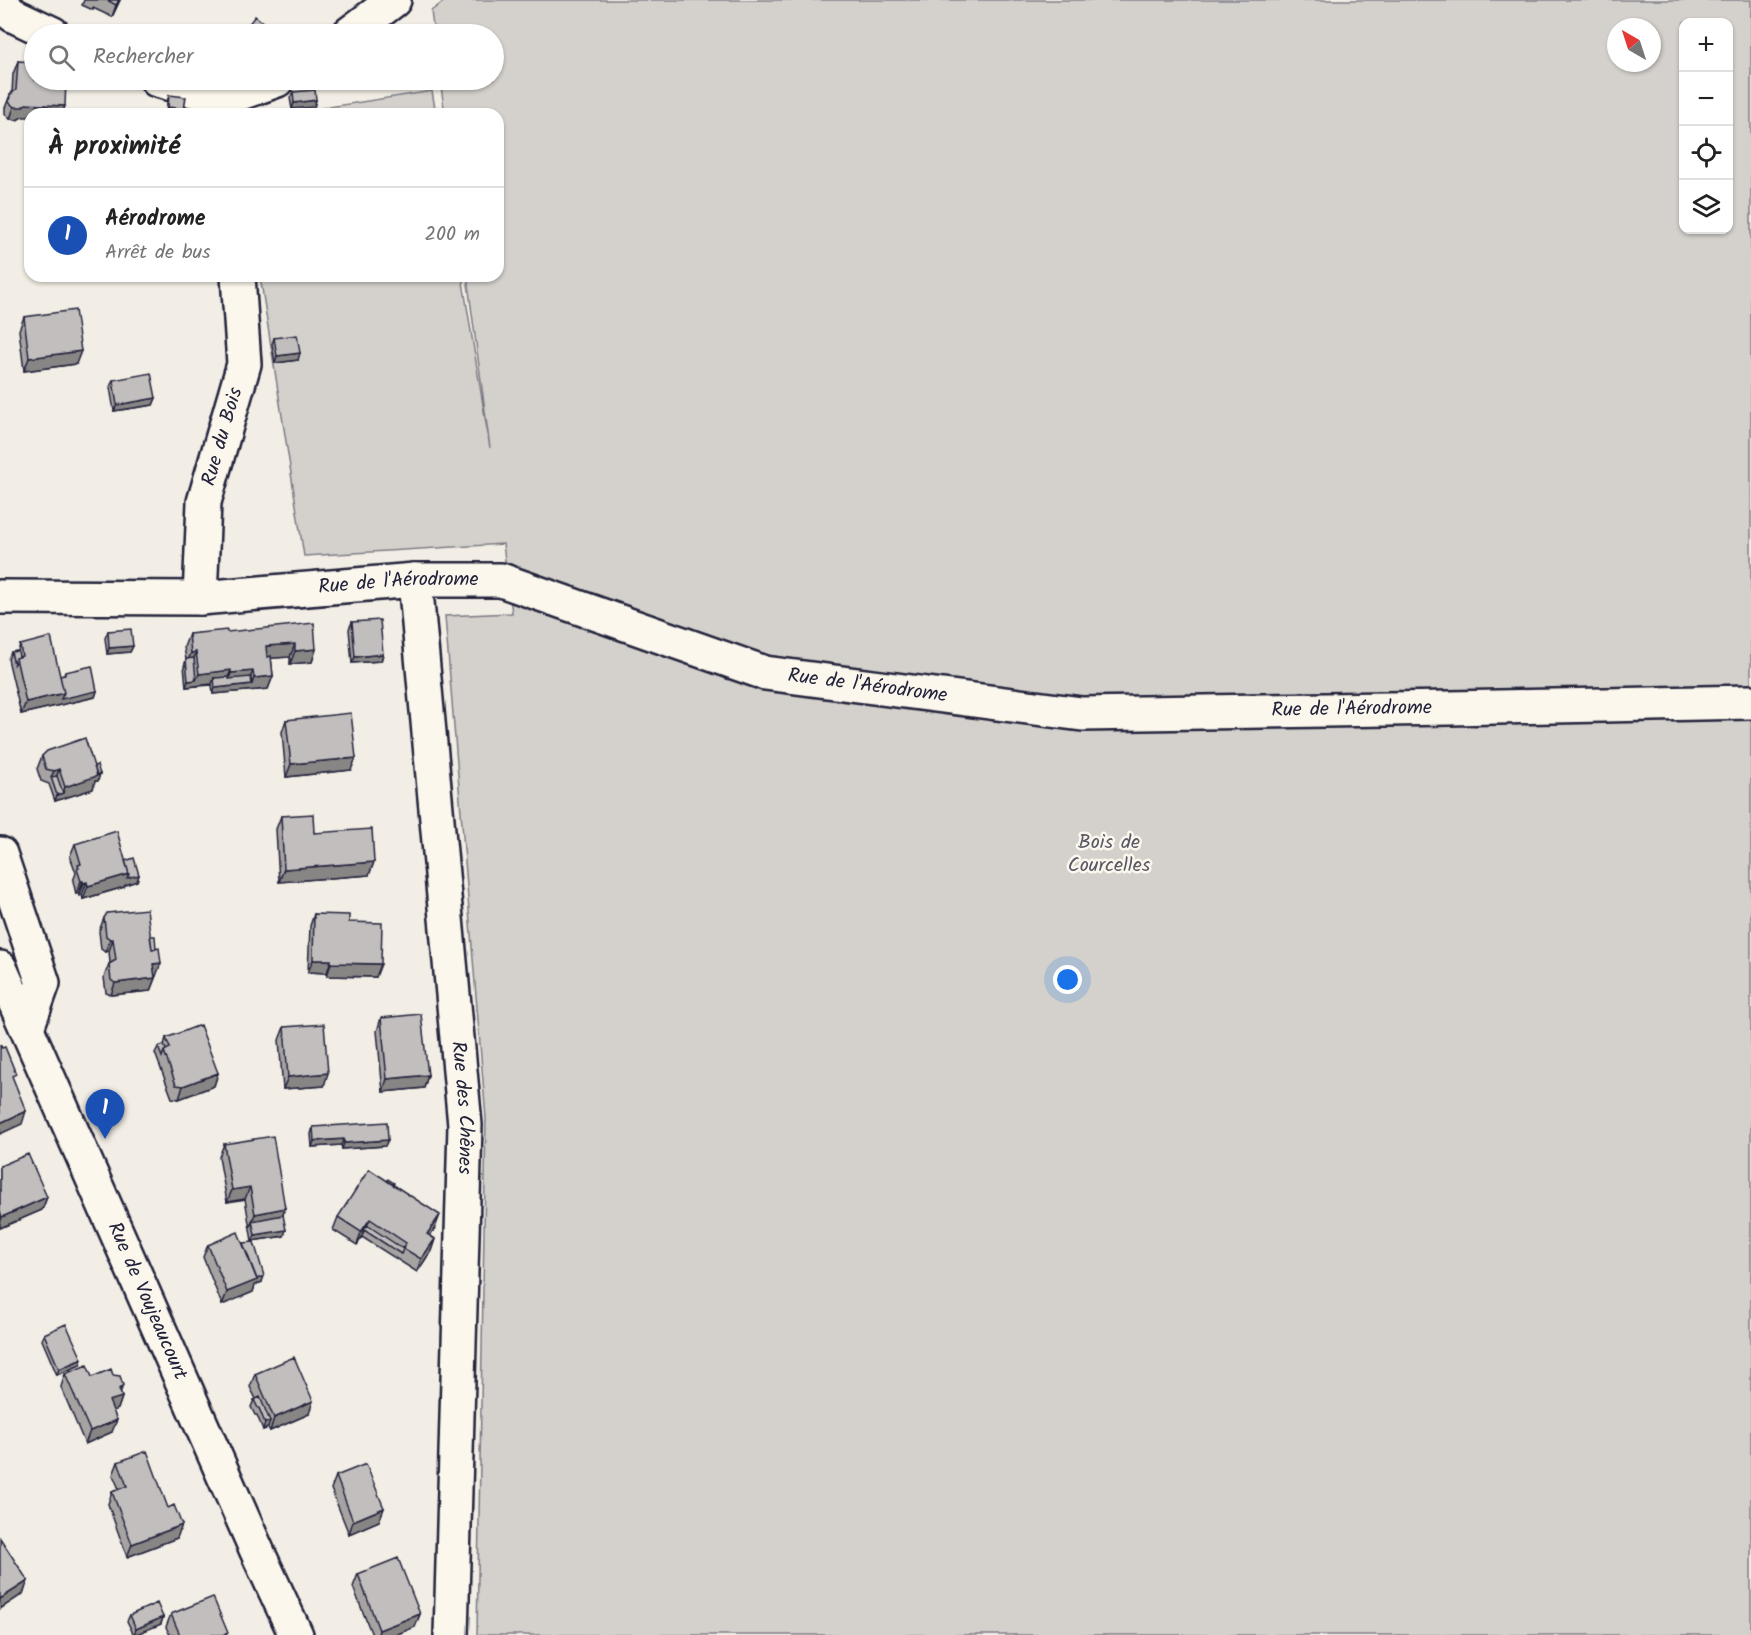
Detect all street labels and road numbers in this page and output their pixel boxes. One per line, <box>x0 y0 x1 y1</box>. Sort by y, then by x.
street label: Rue du Bois <box>193 383 252 490</box>
street label: Rue de l'Aérodrome <box>317 564 478 604</box>
street label: Rue de l'Aérodrome <box>786 660 949 712</box>
street label: Rue de l'Aérodrome <box>1271 692 1432 727</box>
street label: Rue des Chênes <box>441 1040 481 1175</box>
street label: Rue de Voujeaucourt <box>98 1217 196 1385</box>

